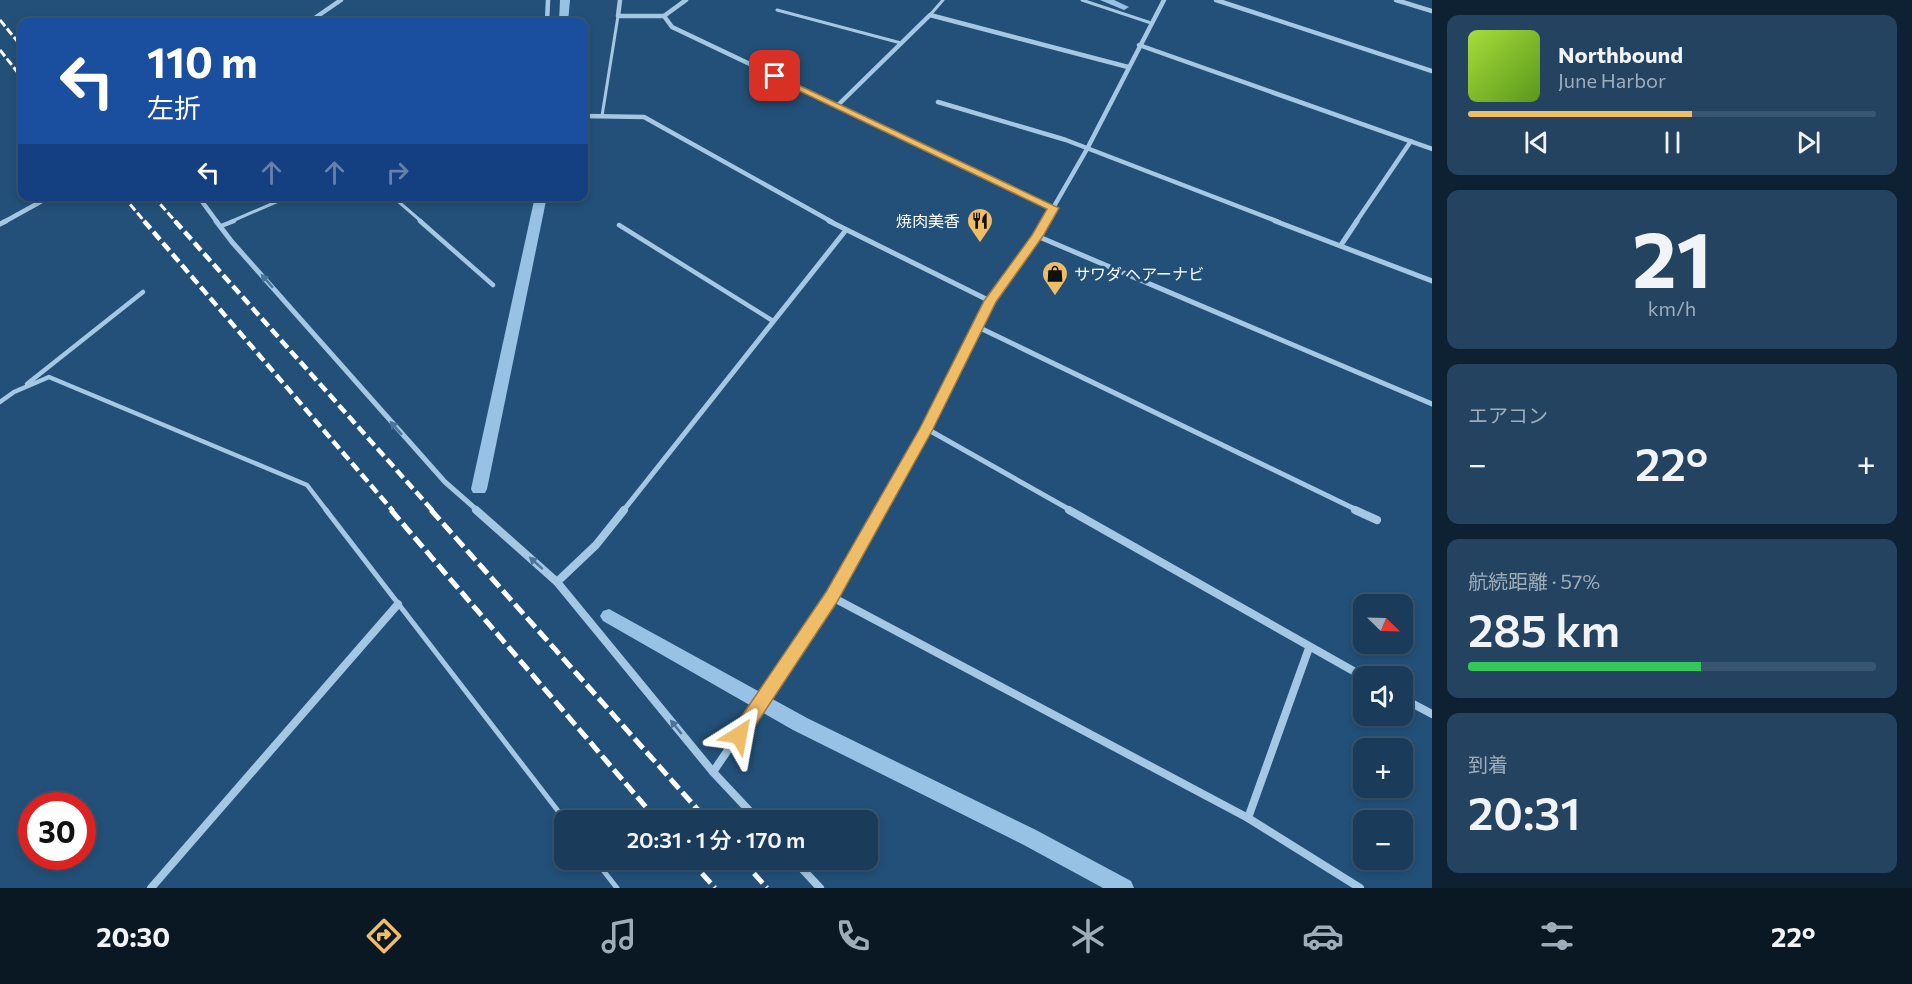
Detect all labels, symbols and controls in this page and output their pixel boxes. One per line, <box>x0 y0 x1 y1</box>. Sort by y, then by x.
text: 110 m <box>147 35 258 87</box>
text: Northbound <box>1558 41 1683 68</box>
icon: left <box>48 42 126 120</box>
pin <box>749 50 800 101</box>
icon: arrive <box>758 59 791 92</box>
text: June Harbor <box>1558 68 1666 92</box>
text: 左折 <box>147 91 201 124</box>
icon: previous <box>1520 126 1553 159</box>
icon: pause <box>1656 126 1689 159</box>
icon: next <box>1792 126 1825 159</box>
icon: left <box>192 156 225 189</box>
icon: ahead <box>255 156 288 189</box>
icon: ahead <box>318 156 351 189</box>
icon: right <box>381 156 414 189</box>
restaurant icon: 焼肉美香 <box>965 206 995 244</box>
text: 21 <box>1632 209 1712 304</box>
place label: 焼肉美香 <box>896 211 960 230</box>
shop icon: サワダ ヘアーナビ <box>1040 259 1070 297</box>
place label: サワダ ヘアーナビ <box>1074 264 1204 283</box>
one-way arrow <box>260 274 274 289</box>
text: km/h <box>1648 296 1696 320</box>
text: エアコン <box>1468 403 1548 427</box>
one-way arrow <box>389 420 403 435</box>
text: 22° <box>1635 435 1708 490</box>
text: − <box>1468 442 1487 483</box>
text: + <box>1857 442 1876 483</box>
one-way arrow <box>529 557 544 570</box>
text: 航続距離 · 57% <box>1468 569 1600 593</box>
north arrow <box>1353 594 1413 654</box>
map controls <box>1353 594 1413 870</box>
text: 285 km <box>1468 601 1620 656</box>
button: sound <box>1353 666 1413 726</box>
position arrow <box>707 703 771 767</box>
one-way arrow <box>670 719 683 735</box>
button: + <box>1353 738 1413 798</box>
text: 到着 <box>1468 752 1508 776</box>
text: 20:31 <box>1468 784 1580 839</box>
speed limit sign: 30 <box>18 792 96 870</box>
button: − <box>1353 810 1413 870</box>
text: 20:31 · 1 分 · 170 m <box>627 826 805 853</box>
icon: directions <box>363 915 405 957</box>
icon: music <box>598 915 640 957</box>
icon: phone <box>832 915 874 957</box>
icon: climate <box>1067 915 1109 957</box>
icon: car <box>1302 915 1344 957</box>
icon: filters <box>1536 915 1578 957</box>
text: 20:30 <box>96 920 170 953</box>
text: 22° <box>1771 920 1816 953</box>

